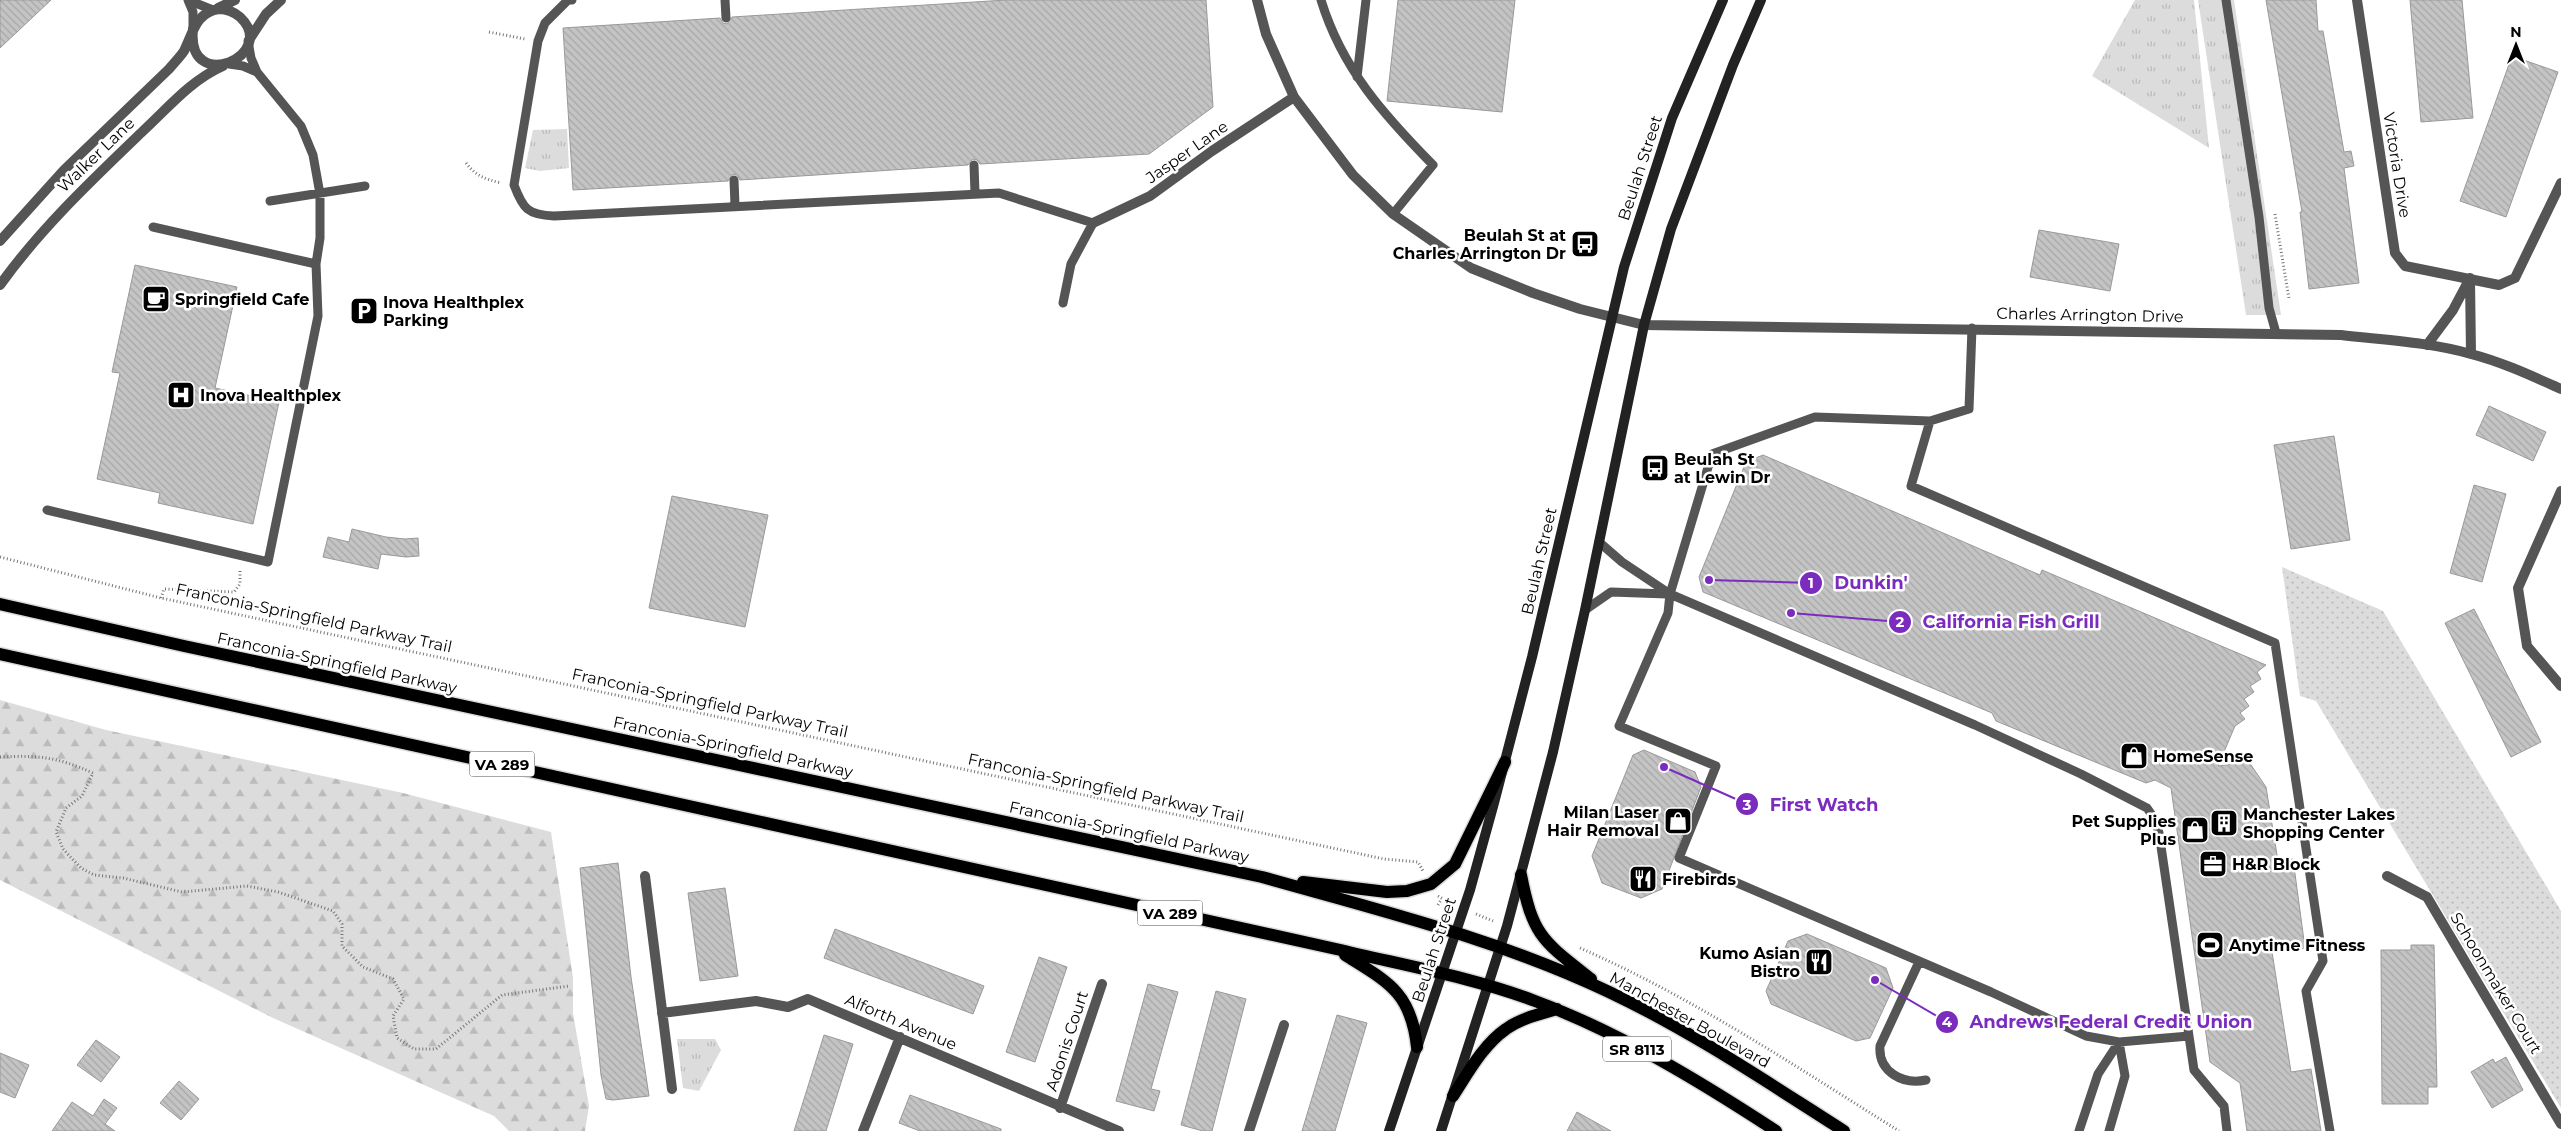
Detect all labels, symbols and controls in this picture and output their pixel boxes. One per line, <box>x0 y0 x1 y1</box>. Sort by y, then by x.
north arrow <box>2491 20 2541 70</box>
text: N <box>2510 23 2522 41</box>
street label: Victoria Drive <box>2379 111 2415 219</box>
street label: Beulah Street <box>1614 112 1666 223</box>
street label: Walker Lane <box>54 114 138 196</box>
street label: Jasper Lane <box>1142 117 1232 188</box>
place label: Beulah St at Charles Arrington Dr <box>1393 226 1566 263</box>
bus stop icon: Beulah St at Charles Arrington Dr <box>1570 229 1600 259</box>
cafe icon: Springfield Cafe <box>141 284 171 314</box>
place label: Springfield Cafe <box>175 290 309 309</box>
place label: Inova Healthplex Parking <box>383 293 524 330</box>
parking icon: Inova Healthplex Parking <box>349 296 379 326</box>
street label: Charles Arrington Drive <box>1996 304 2184 326</box>
hospital icon: Inova Healthplex <box>166 380 196 410</box>
place label: Inova Healthplex <box>200 386 341 405</box>
place label: Beulah St at Lewin Dr <box>1674 450 1771 487</box>
bus stop icon: Beulah St at Lewin Dr <box>1640 453 1670 483</box>
street label: Beulah Street <box>1517 505 1561 617</box>
callout: Dunkin' <box>1799 567 1917 600</box>
text: Dunkin' <box>1834 572 1908 594</box>
text: 1 <box>1808 573 1814 592</box>
street label: Franconia-Springfield Parkway Trail <box>174 579 454 657</box>
callout: California Fish Grill <box>1887 605 2109 638</box>
text: California Fish Grill <box>1922 611 2100 633</box>
text: 2 <box>1896 612 1905 631</box>
street label: Franconia-Springfield Parkway <box>215 628 459 698</box>
street label: Franconia-Springfield Parkway Trail <box>570 664 850 742</box>
street label: Franconia-Springfield Parkway <box>611 712 855 782</box>
shop icon: HomeSense <box>2119 741 2149 771</box>
place label: HomeSense <box>2153 747 2253 766</box>
street label: Franconia-Springfield Parkway Trail <box>966 749 1246 827</box>
road number: VA 289 <box>470 752 534 776</box>
callout: First Watch <box>1735 788 1889 821</box>
text: First Watch <box>1770 794 1878 816</box>
text: 3 <box>1742 795 1752 814</box>
street label: Franconia-Springfield Parkway <box>1007 797 1251 867</box>
place label: Milan Laser Hair Removal <box>1547 803 1659 840</box>
place label: Manchester Lakes Shopping Center <box>2243 805 2395 842</box>
shop icon: Milan Laser Hair Removal <box>1663 806 1693 836</box>
building icon: Manchester Lakes Shopping Center <box>2209 808 2239 838</box>
place label: Pet Supplies Plus <box>2071 812 2177 849</box>
shop icon: Pet Supplies Plus <box>2180 815 2210 845</box>
office icon: H&R Block <box>2198 849 2228 879</box>
place label: H&R Block <box>2232 855 2321 874</box>
restaurant icon: Firebirds <box>1628 864 1658 894</box>
place label: Firebirds <box>1662 870 1737 889</box>
street label: Beulah Street <box>1408 894 1460 1005</box>
road number: VA 289 <box>1138 900 1202 926</box>
street label: Schoonmaker Court <box>2446 909 2546 1057</box>
sports icon: Anytime Fitness <box>2195 930 2225 960</box>
place label: Anytime Fitness <box>2228 936 2366 955</box>
place label: Kumo Asian Bistro <box>1699 944 1800 981</box>
restaurant icon: Kumo Asian Bistro <box>1804 947 1834 977</box>
street label: Manchester Boulevard <box>1606 968 1774 1072</box>
street label: Adonis Court <box>1042 988 1092 1094</box>
street label: Alforth Avenue <box>842 990 960 1054</box>
callout: Andrews Federal Credit Union <box>1935 1005 2263 1038</box>
text: Andrews Federal Credit Union <box>1968 1011 2253 1033</box>
text: 4 <box>1942 1012 1953 1031</box>
road number: SR 8113 <box>1603 1036 1671 1062</box>

